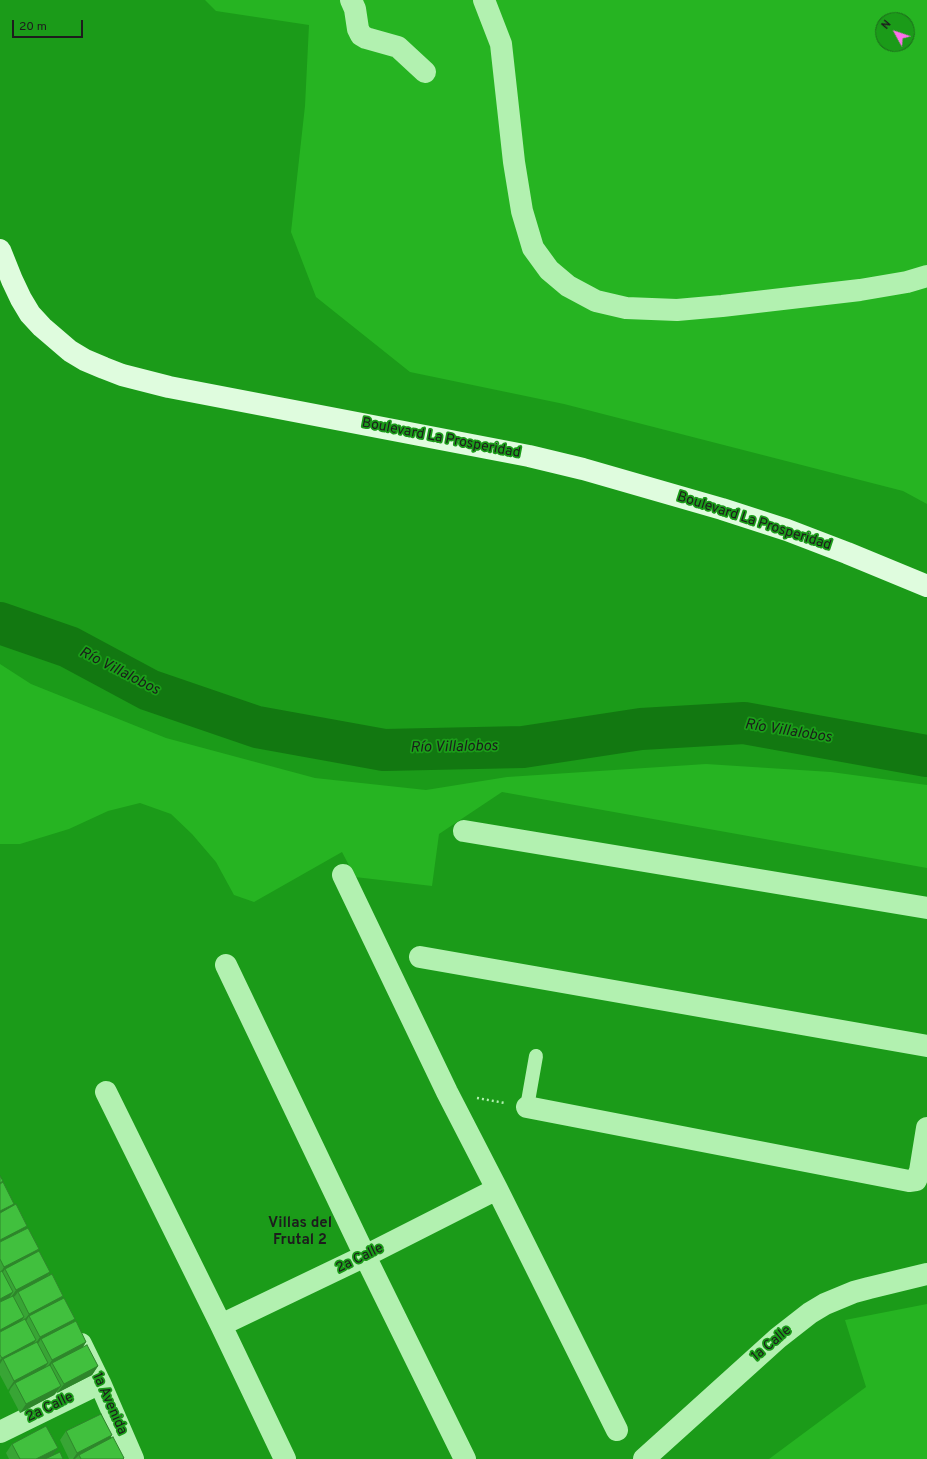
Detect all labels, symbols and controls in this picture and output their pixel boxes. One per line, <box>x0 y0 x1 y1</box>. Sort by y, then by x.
scale bar <box>14 12 85 38</box>
north arrow <box>875 12 915 52</box>
text: N <box>879 17 894 32</box>
text: 20 m <box>19 19 47 35</box>
street label: Boulevard La Prosperidad <box>360 415 522 463</box>
street label: Boulevard La Prosperidad <box>675 489 833 555</box>
water label: Río Villalobos <box>76 644 162 700</box>
water label: Río Villalobos <box>743 716 833 748</box>
water label: Río Villalobos <box>410 738 498 758</box>
district label: Villas del Frutal 2 <box>268 1215 332 1250</box>
street label: 2a Calle <box>334 1240 386 1278</box>
street label: 1a Calle <box>749 1323 795 1365</box>
street label: 1a Avenida <box>88 1371 130 1437</box>
street label: 2a Calle <box>24 1389 76 1427</box>

